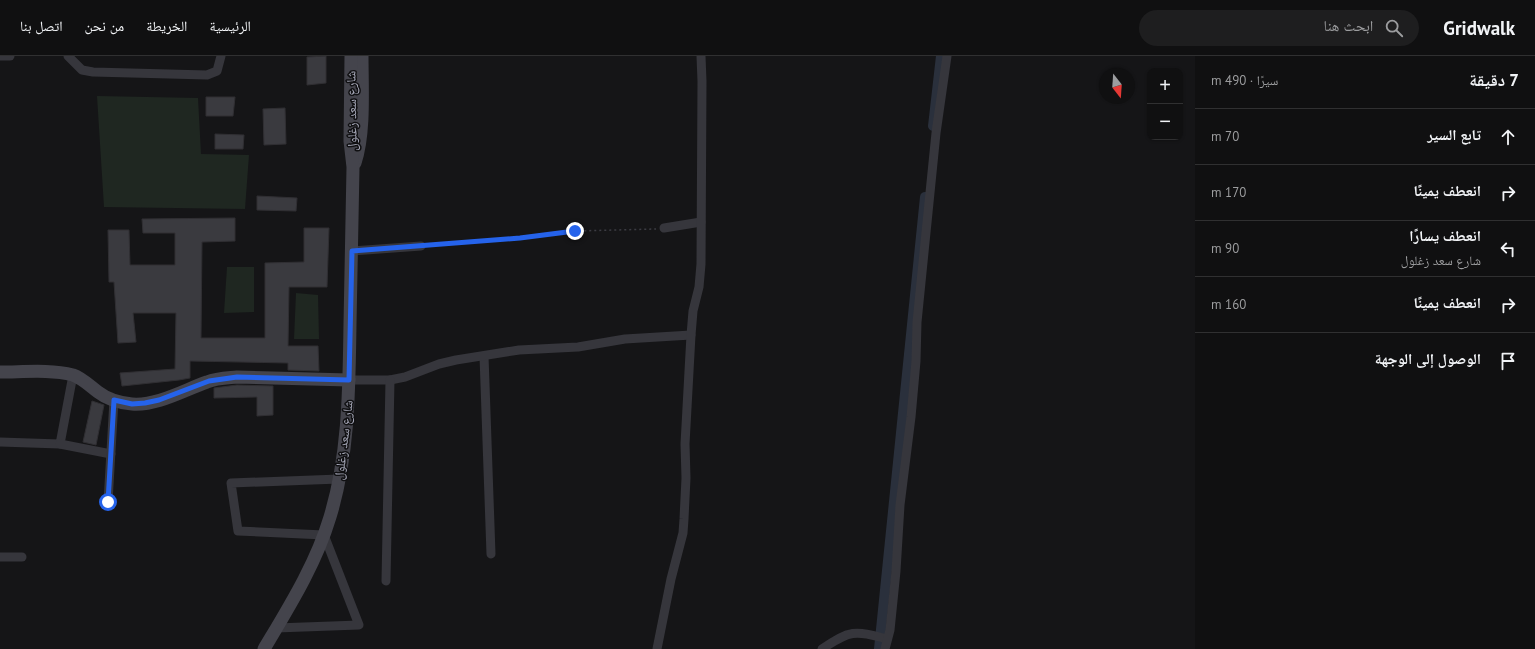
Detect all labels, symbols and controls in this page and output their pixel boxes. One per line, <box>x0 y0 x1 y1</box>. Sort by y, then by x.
search box <box>1139 10 1419 46</box>
text: ابحث هنا <box>1324 16 1373 35</box>
text: Gridwalk <box>1443 16 1515 40</box>
text: اتصل بنا <box>20 17 63 35</box>
text: من نحن <box>85 17 124 35</box>
text: الخريطة <box>146 17 187 35</box>
text: الرئيسية <box>209 17 251 35</box>
icon: search <box>1383 17 1405 39</box>
north arrow <box>1099 68 1135 104</box>
map controls <box>1147 68 1183 140</box>
button: + <box>1147 68 1183 104</box>
text: 7 دقيقة <box>1469 69 1519 91</box>
street label: شارع سعد زغلول <box>342 71 362 151</box>
text: سيرًا · 490 m <box>1211 72 1278 89</box>
button: − <box>1147 104 1183 140</box>
text: تابع السير <box>1427 125 1481 144</box>
icon: ahead <box>1497 126 1519 148</box>
text: 70 m <box>1211 128 1239 145</box>
text: انعطف يمينًا <box>1414 181 1481 200</box>
icon: right <box>1497 182 1519 204</box>
text: 170 m <box>1211 184 1246 201</box>
route end <box>566 222 584 240</box>
text: انعطف يسارًا <box>1409 226 1481 245</box>
icon: left <box>1497 238 1519 260</box>
text: 90 m <box>1211 240 1239 257</box>
text: شارع سعد زغلول <box>1401 252 1481 269</box>
text: انعطف يمينًا <box>1414 293 1481 312</box>
icon: right <box>1497 294 1519 316</box>
text: 160 m <box>1211 296 1246 313</box>
text: الوصول إلى الوجهة <box>1375 349 1481 368</box>
icon: arrive <box>1497 350 1519 372</box>
street label: شارع سعد زغلول <box>330 399 358 481</box>
route start <box>99 493 117 511</box>

